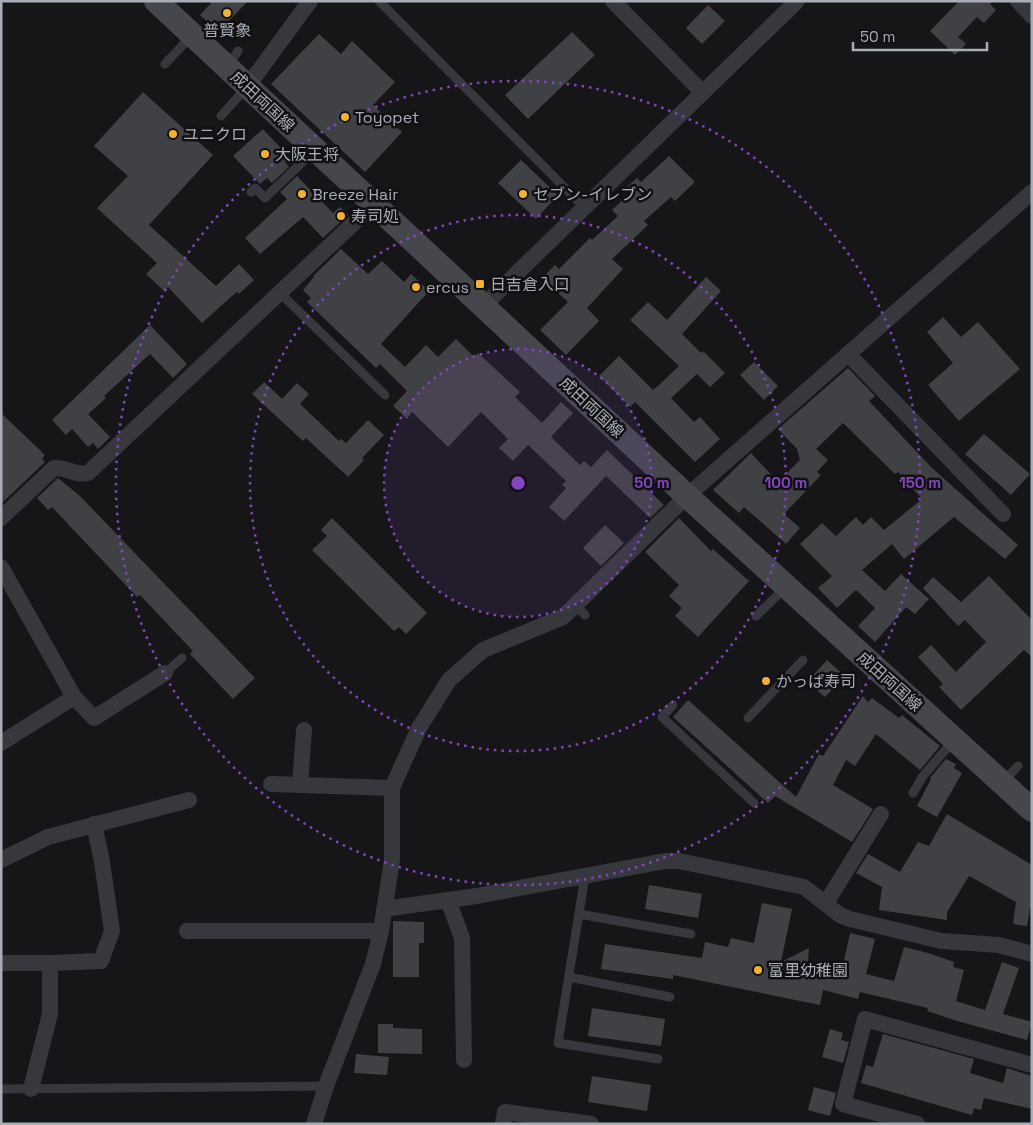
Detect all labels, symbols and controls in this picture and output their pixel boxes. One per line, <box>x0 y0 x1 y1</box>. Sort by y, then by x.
marker: 普賢象 <box>221 7 233 19</box>
place label: 普賢象 <box>203 20 251 41</box>
scale bar <box>853 20 987 52</box>
text: 50 m <box>860 27 895 46</box>
street label: 成田両国線 <box>226 66 299 136</box>
place label: Toyopet <box>355 107 419 128</box>
marker: Toyopet <box>339 111 351 123</box>
place label: ユニクロ <box>183 124 247 145</box>
marker: ユニクロ <box>167 128 179 140</box>
place label: 大阪王将 <box>275 144 339 165</box>
marker: 大阪王将 <box>259 148 271 160</box>
place label: Breeze Hair <box>312 184 398 205</box>
place label: セブン-イレブン <box>533 184 652 205</box>
marker: Breeze Hair <box>296 188 308 200</box>
marker: セブン-イレブン <box>517 188 529 200</box>
place label: 寿司処 <box>351 206 399 227</box>
marker: 寿司処 <box>335 210 347 222</box>
place label: 日吉倉入口 <box>490 274 570 295</box>
place label: ercus <box>426 277 469 298</box>
marker: 日吉倉入口 <box>474 278 486 290</box>
marker: ercus <box>410 281 422 293</box>
street label: 成田両国線 <box>555 372 628 442</box>
text: 50 m <box>634 473 670 492</box>
text: 100 m <box>765 473 807 492</box>
text: 150 m <box>899 473 941 492</box>
centre of rings <box>509 474 527 492</box>
street label: 成田両国線 <box>853 647 926 716</box>
place label: かっぱ寿司 <box>776 671 856 692</box>
marker: かっぱ寿司 <box>760 675 772 687</box>
place label: 富里幼稚園 <box>768 960 848 981</box>
marker: 富里幼稚園 <box>752 964 764 976</box>

